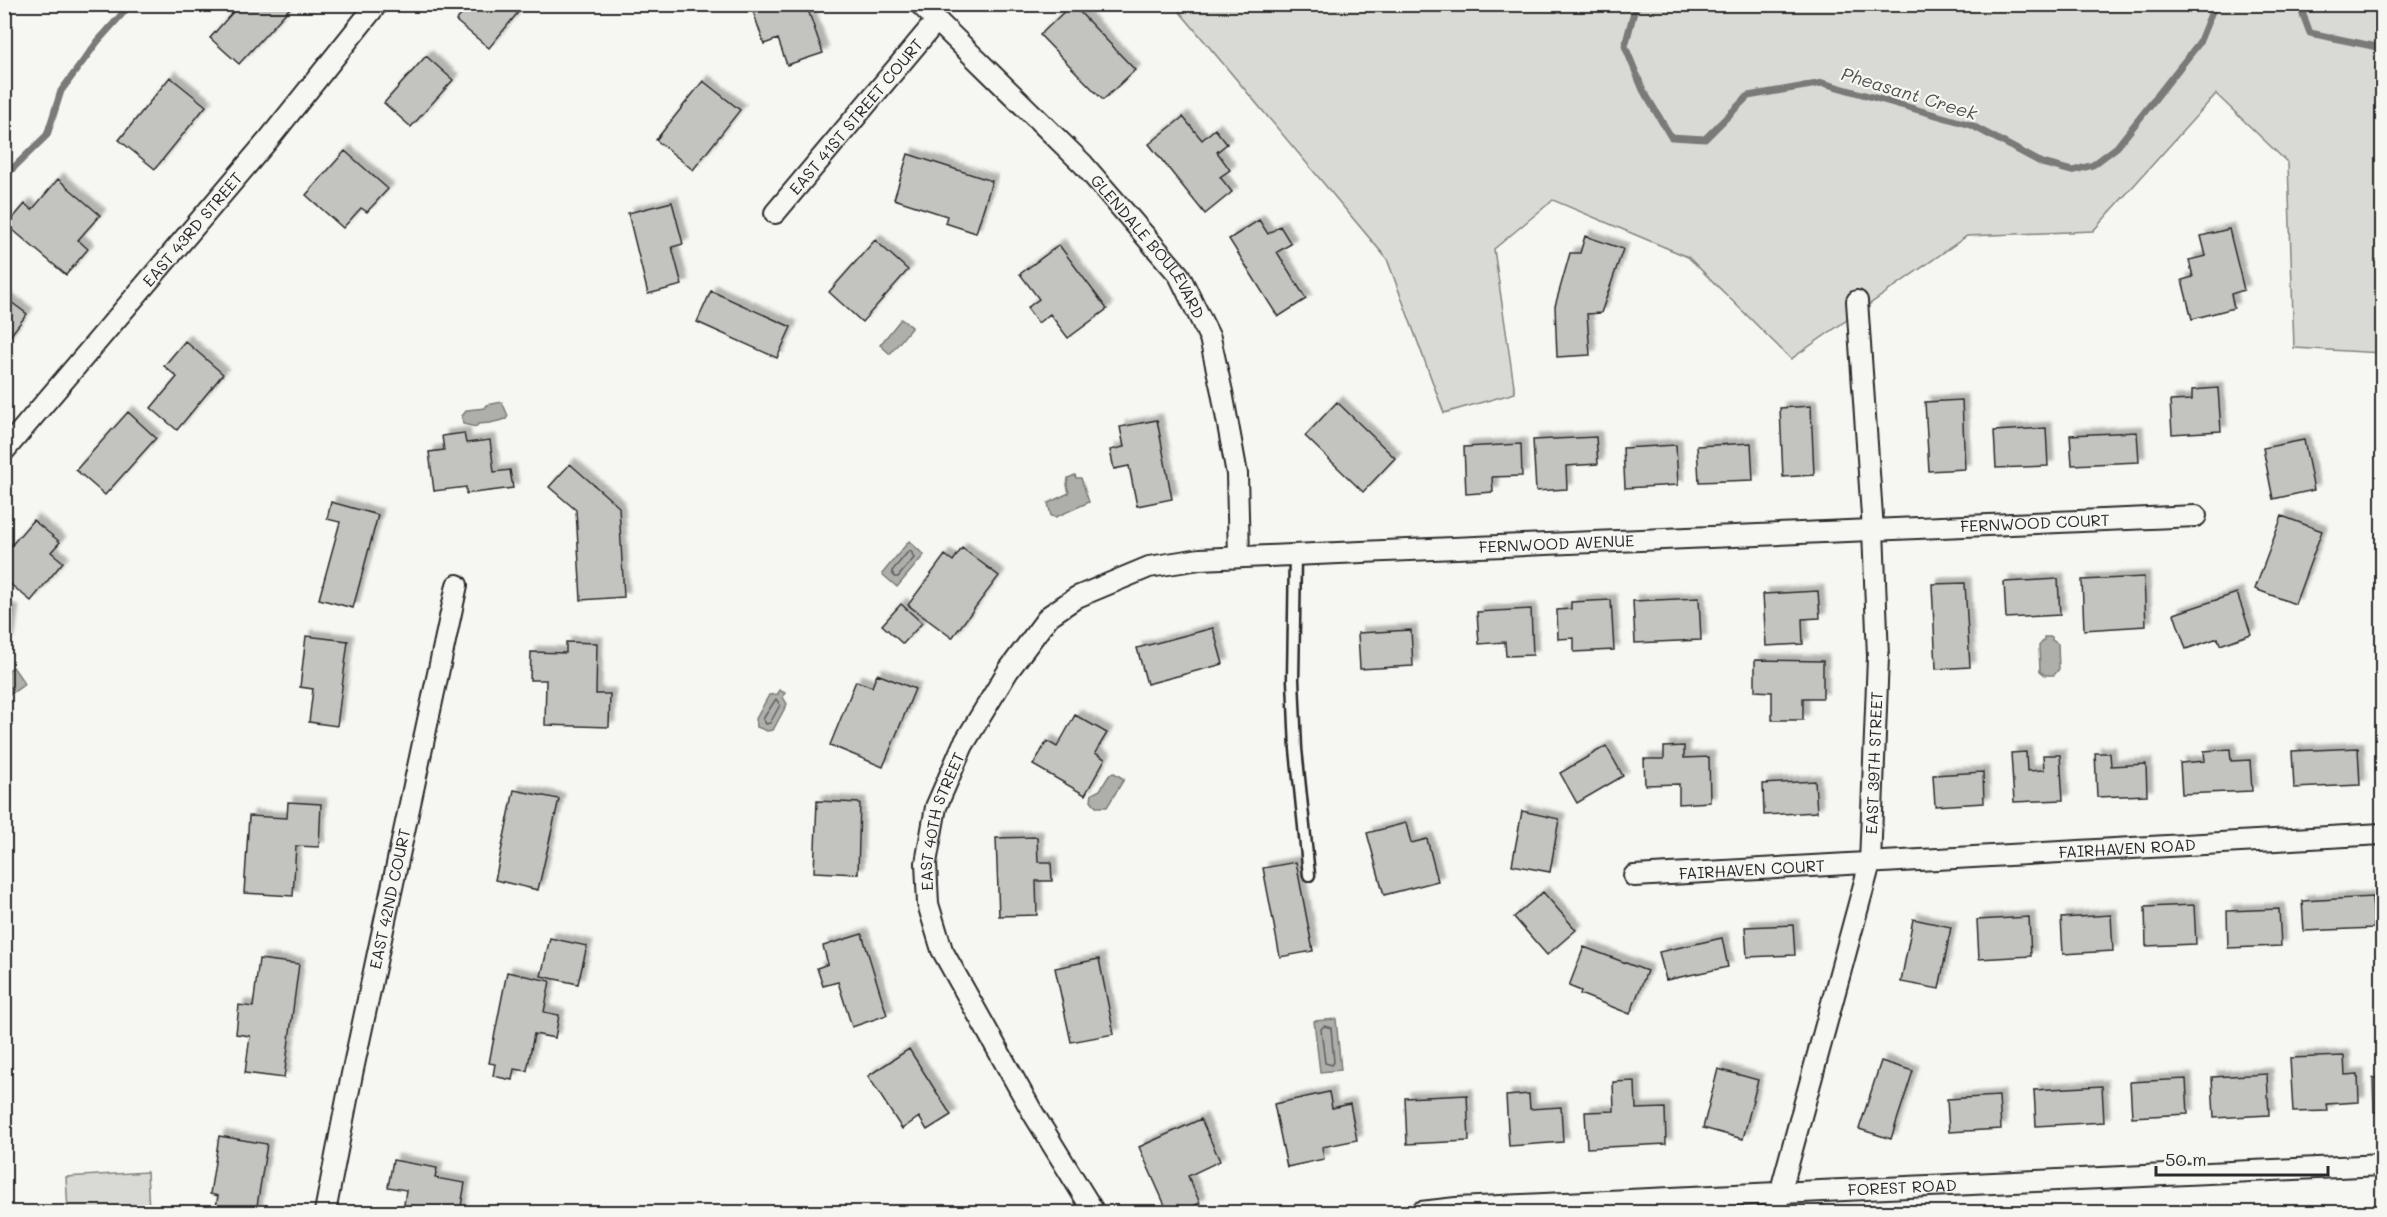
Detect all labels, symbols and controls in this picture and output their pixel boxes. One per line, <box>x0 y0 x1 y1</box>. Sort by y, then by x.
street label: EAST 41ST STREET COURT <box>784 34 927 199</box>
water label: Pheasant Creek <box>1838 61 1981 125</box>
street label: EAST 43RD STREET <box>137 167 247 291</box>
street label: GLENDALE BOULEVARD <box>1087 170 1210 322</box>
street label: FERNWOOD COURT <box>1960 509 2110 536</box>
street label: FERNWOOD AVENUE <box>1478 529 1635 557</box>
street label: EAST 39TH STREET <box>1860 691 1887 835</box>
street label: EAST 40TH STREET <box>915 749 969 891</box>
street label: EAST 42ND COURT <box>364 826 415 971</box>
street label: FAIRHAVEN ROAD <box>2058 833 2196 862</box>
street label: FAIRHAVEN COURT <box>1678 854 1825 883</box>
scale bar <box>2156 1139 2328 1177</box>
text: 50 m <box>2165 1147 2207 1171</box>
street label: FOREST ROAD <box>1847 1174 1957 1200</box>

